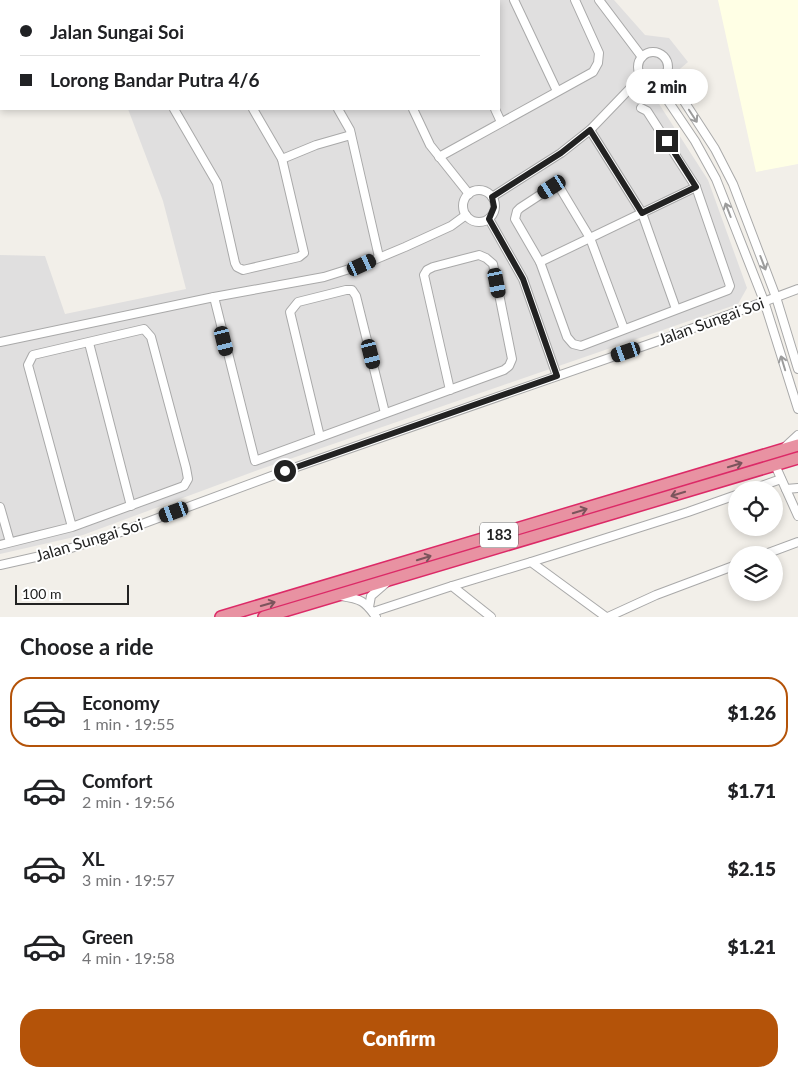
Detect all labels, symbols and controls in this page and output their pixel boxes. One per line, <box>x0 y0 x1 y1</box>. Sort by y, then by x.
text: Jalan Sungai Soi <box>50 20 184 43</box>
text: Lorong Bandar Putra 4/6 <box>50 68 259 91</box>
callout: 2 min <box>626 68 708 104</box>
text: 2 min <box>647 77 687 96</box>
one-way arrow <box>689 109 699 123</box>
route end <box>656 130 678 152</box>
car <box>535 173 568 201</box>
one-way arrow <box>723 203 732 218</box>
car <box>345 252 378 278</box>
one-way arrow <box>759 254 768 270</box>
car <box>486 267 507 299</box>
street label: Jalan Sungai Soi <box>655 293 766 348</box>
car <box>213 325 234 357</box>
car <box>360 338 381 370</box>
car <box>609 340 642 364</box>
one-way arrow <box>778 355 788 371</box>
route start <box>274 460 296 482</box>
one-way arrow <box>727 460 743 470</box>
map controls <box>728 481 783 601</box>
button: locate <box>728 481 783 536</box>
one-way arrow <box>670 490 686 500</box>
car <box>157 500 190 524</box>
one-way arrow <box>571 506 587 516</box>
street label: Jalan Sungai Soi <box>33 514 145 565</box>
road number: 183 <box>480 522 518 548</box>
button: layers <box>728 546 783 601</box>
one-way arrow <box>415 552 431 562</box>
scale bar <box>15 582 129 605</box>
text: 100 m <box>22 585 61 602</box>
one-way arrow <box>260 598 276 608</box>
text: Choose a ride <box>20 633 154 660</box>
icon: car <box>22 690 67 735</box>
text: Economy <box>82 691 160 714</box>
text: $1.26 <box>727 701 776 724</box>
text: 1 min · 19:55 <box>82 714 175 733</box>
icon: car <box>22 768 67 813</box>
text: Comfort <box>82 769 153 792</box>
text: $1.71 <box>727 779 776 802</box>
text: 2 min · 19:56 <box>82 792 175 811</box>
icon: car <box>22 846 67 891</box>
text: XL <box>82 847 105 870</box>
text: $2.15 <box>727 857 776 880</box>
text: 3 min · 19:57 <box>82 870 175 889</box>
icon: car <box>22 924 67 969</box>
text: Green <box>82 925 133 948</box>
text: $1.21 <box>727 935 776 958</box>
text: 4 min · 19:58 <box>82 948 175 967</box>
button: Confirm <box>20 1009 778 1067</box>

